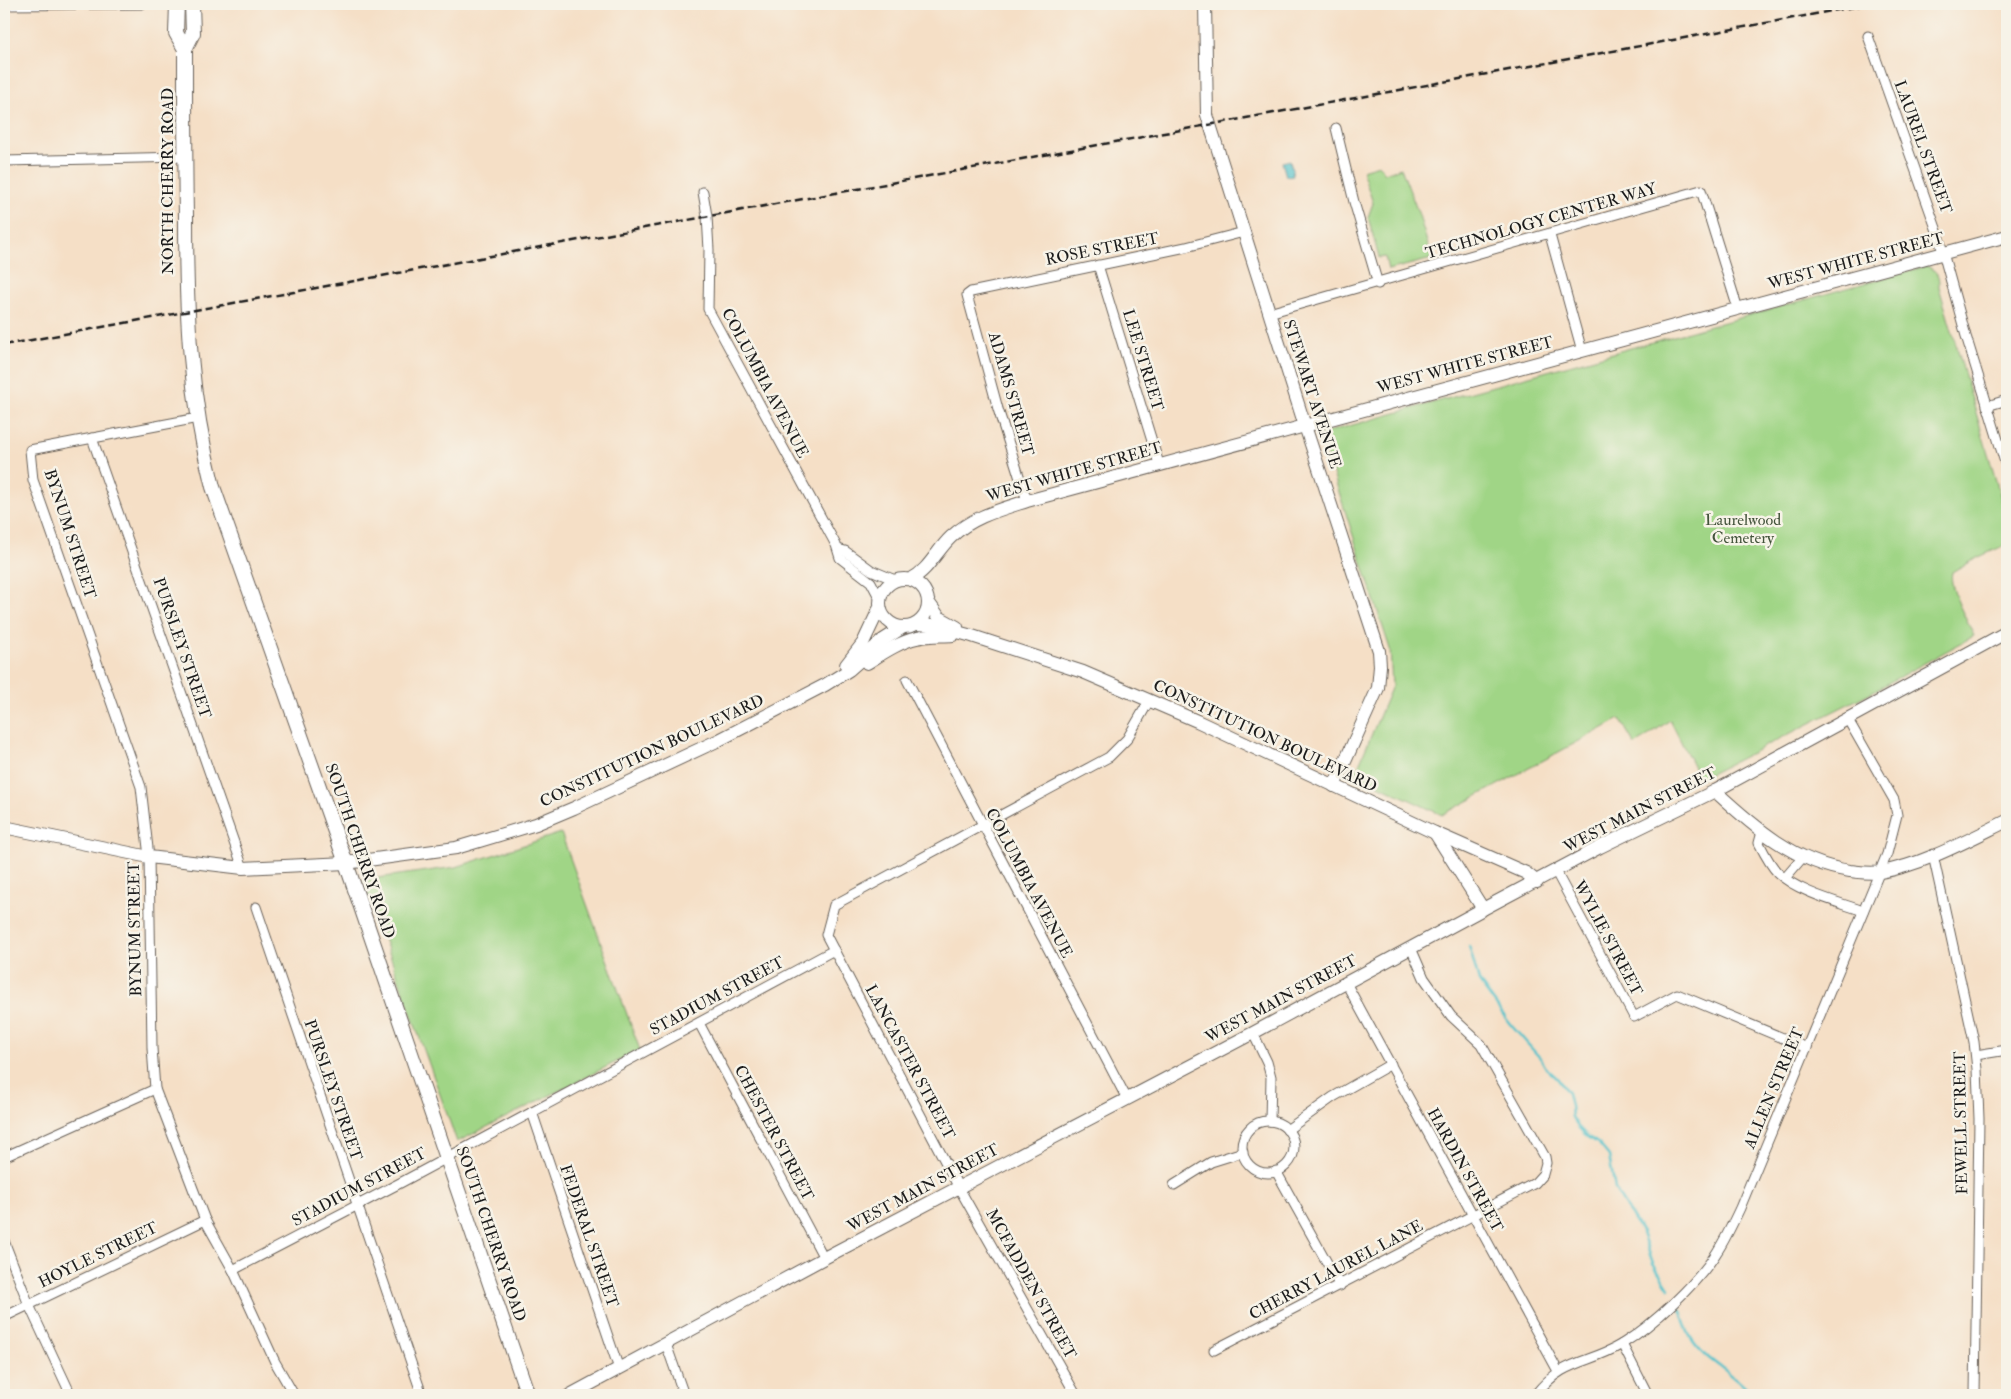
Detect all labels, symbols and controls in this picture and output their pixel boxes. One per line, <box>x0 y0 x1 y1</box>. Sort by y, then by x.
street label: LAUREL STREET <box>1890 78 1956 216</box>
street label: NORTH CHERRY ROAD <box>158 88 178 274</box>
street label: TECHNOLOGY CENTER WAY <box>1423 178 1660 264</box>
street label: ROSE STREET <box>1044 228 1161 270</box>
street label: WEST WHITE STREET <box>1765 228 1946 294</box>
street label: COLUMBIA AVENUE <box>717 305 813 461</box>
street label: LEE STREET <box>1118 307 1168 413</box>
street label: STEWART AVENUE <box>1278 317 1346 471</box>
street label: ADAMS STREET <box>983 329 1038 458</box>
street label: WEST WHITE STREET <box>1374 332 1555 398</box>
street label: WEST WHITE STREET <box>983 437 1164 507</box>
street label: BYNUM STREET <box>40 467 100 601</box>
park label: Laurelwood Cemetery <box>1705 510 1781 548</box>
street label: PURSLEY STREET <box>148 575 216 721</box>
street label: CONSTITUTION BOULEVARD <box>1150 675 1380 797</box>
street label: CONSTITUTION BOULEVARD <box>537 690 767 812</box>
street label: SOUTH CHERRY ROAD <box>321 761 399 941</box>
street label: WEST MAIN STREET <box>1559 763 1720 858</box>
street label: COLUMBIA AVENUE <box>981 805 1077 961</box>
street label: BYNUM STREET <box>124 861 146 997</box>
street label: WYLIE STREET <box>1569 876 1647 999</box>
street label: WEST MAIN STREET <box>1201 950 1360 1048</box>
street label: STADIUM STREET <box>646 952 788 1040</box>
street label: LANCASTER STREET <box>861 981 959 1143</box>
street label: PURSLEY STREET <box>299 1017 367 1163</box>
street label: ALLEN STREET <box>1739 1024 1809 1153</box>
street label: FEWELL STREET <box>1950 1051 1972 1195</box>
street label: CHESTER STREET <box>730 1062 818 1204</box>
street label: HARDIN STREET <box>1423 1104 1507 1236</box>
street label: WEST MAIN STREET <box>843 1139 1002 1237</box>
street label: STADIUM STREET <box>288 1143 430 1231</box>
street label: SOUTH CHERRY ROAD <box>452 1144 530 1324</box>
street label: FEDERAL STREET <box>555 1162 623 1310</box>
street label: MCFADDEN STREET <box>981 1205 1081 1363</box>
street label: CHERRY LAUREL LANE <box>1246 1216 1426 1324</box>
street label: HOYLE STREET <box>35 1217 161 1293</box>

